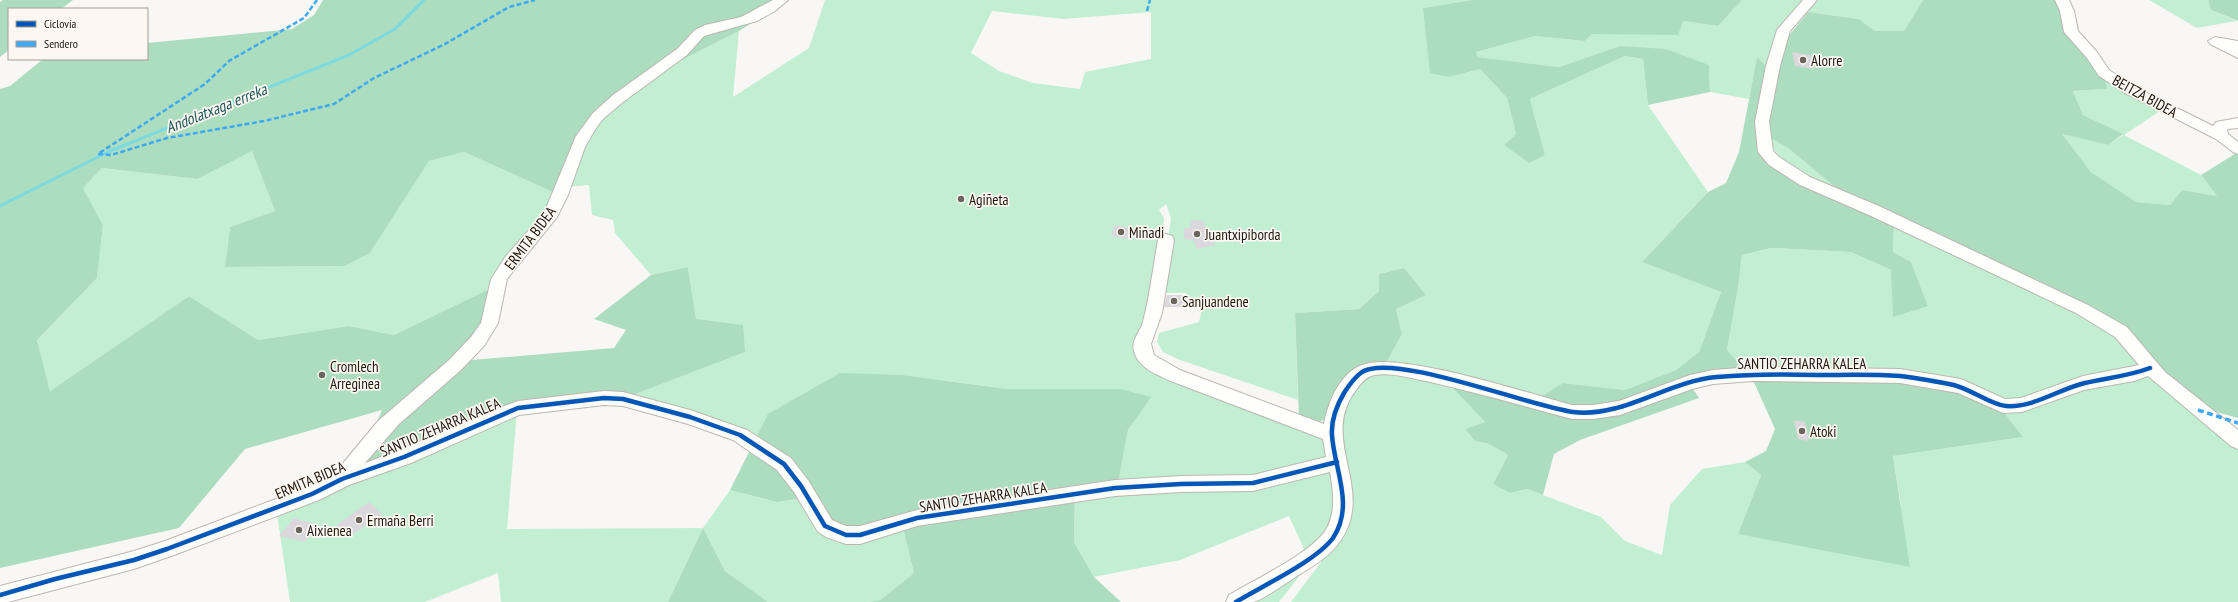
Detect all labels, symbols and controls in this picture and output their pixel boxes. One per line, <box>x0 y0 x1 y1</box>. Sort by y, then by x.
legend <box>8 8 148 60</box>
text: Ciclovía <box>44 16 76 31</box>
text: Sendero <box>44 36 78 51</box>
place label: Alorre <box>1811 51 1843 70</box>
marker: Alorre <box>1798 55 1808 65</box>
street label: BEITZA BIDEA <box>2109 70 2182 122</box>
water label: Andolatxaga erreka <box>163 78 271 137</box>
place label: Agiñeta <box>969 190 1009 209</box>
marker: Agiñeta <box>956 194 966 204</box>
street label: ERMITA BIDEA <box>500 202 560 273</box>
place label: Miñadi <box>1129 223 1164 242</box>
place label: Juantxipiborda <box>1204 225 1280 244</box>
marker: Miñadi <box>1116 227 1126 237</box>
marker: Juantxipiborda <box>1192 229 1202 239</box>
place label: Sanjuandene <box>1182 292 1249 311</box>
marker: Sanjuandene <box>1169 296 1179 306</box>
street label: SANTIO ZEHARRA KALEA <box>1738 354 1867 373</box>
place label: Cromlech Arreginea <box>330 357 380 393</box>
marker: Cromlech Arreginea <box>317 370 327 380</box>
street label: SANTIO ZEHARRA KALEA <box>377 393 504 461</box>
place label: Atoki <box>1810 422 1836 441</box>
marker: Atoki <box>1797 426 1807 436</box>
street label: ERMITA BIDEA <box>272 456 349 503</box>
street label: SANTIO ZEHARRA KALEA <box>918 477 1049 516</box>
place label: Ermaña Berri <box>367 511 434 530</box>
marker: Ermaña Berri <box>354 515 364 525</box>
place label: Aixienea <box>307 521 352 540</box>
marker: Aixienea <box>294 525 304 535</box>

